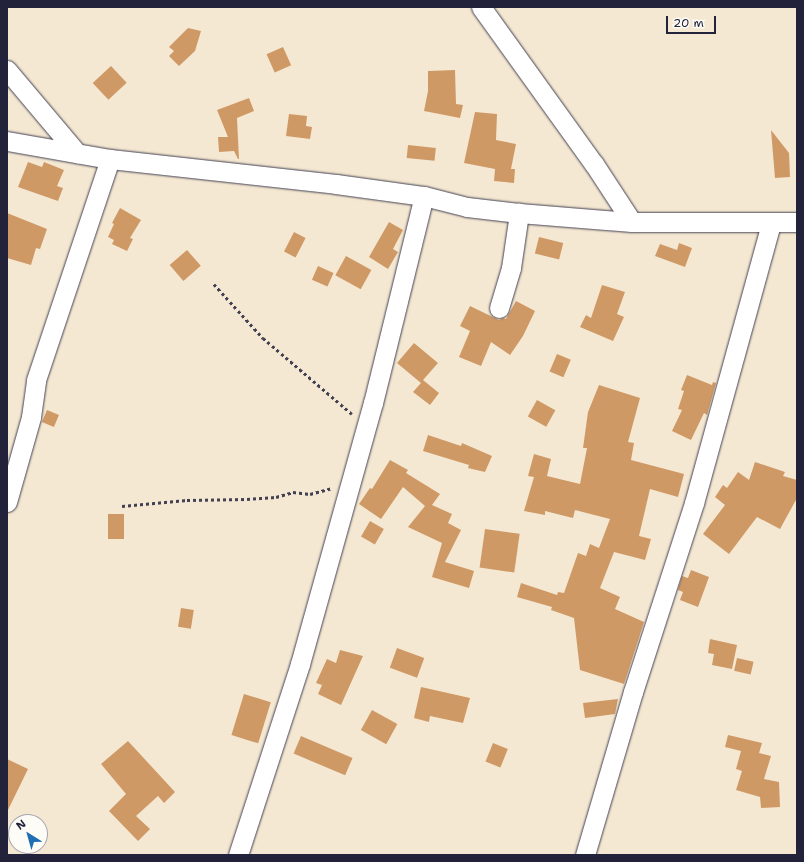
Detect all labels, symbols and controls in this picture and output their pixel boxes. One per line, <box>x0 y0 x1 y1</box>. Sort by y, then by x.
scale bar <box>668 8 718 34</box>
text: 20 m <box>673 15 704 31</box>
north arrow <box>8 814 48 854</box>
text: N <box>13 816 29 833</box>

